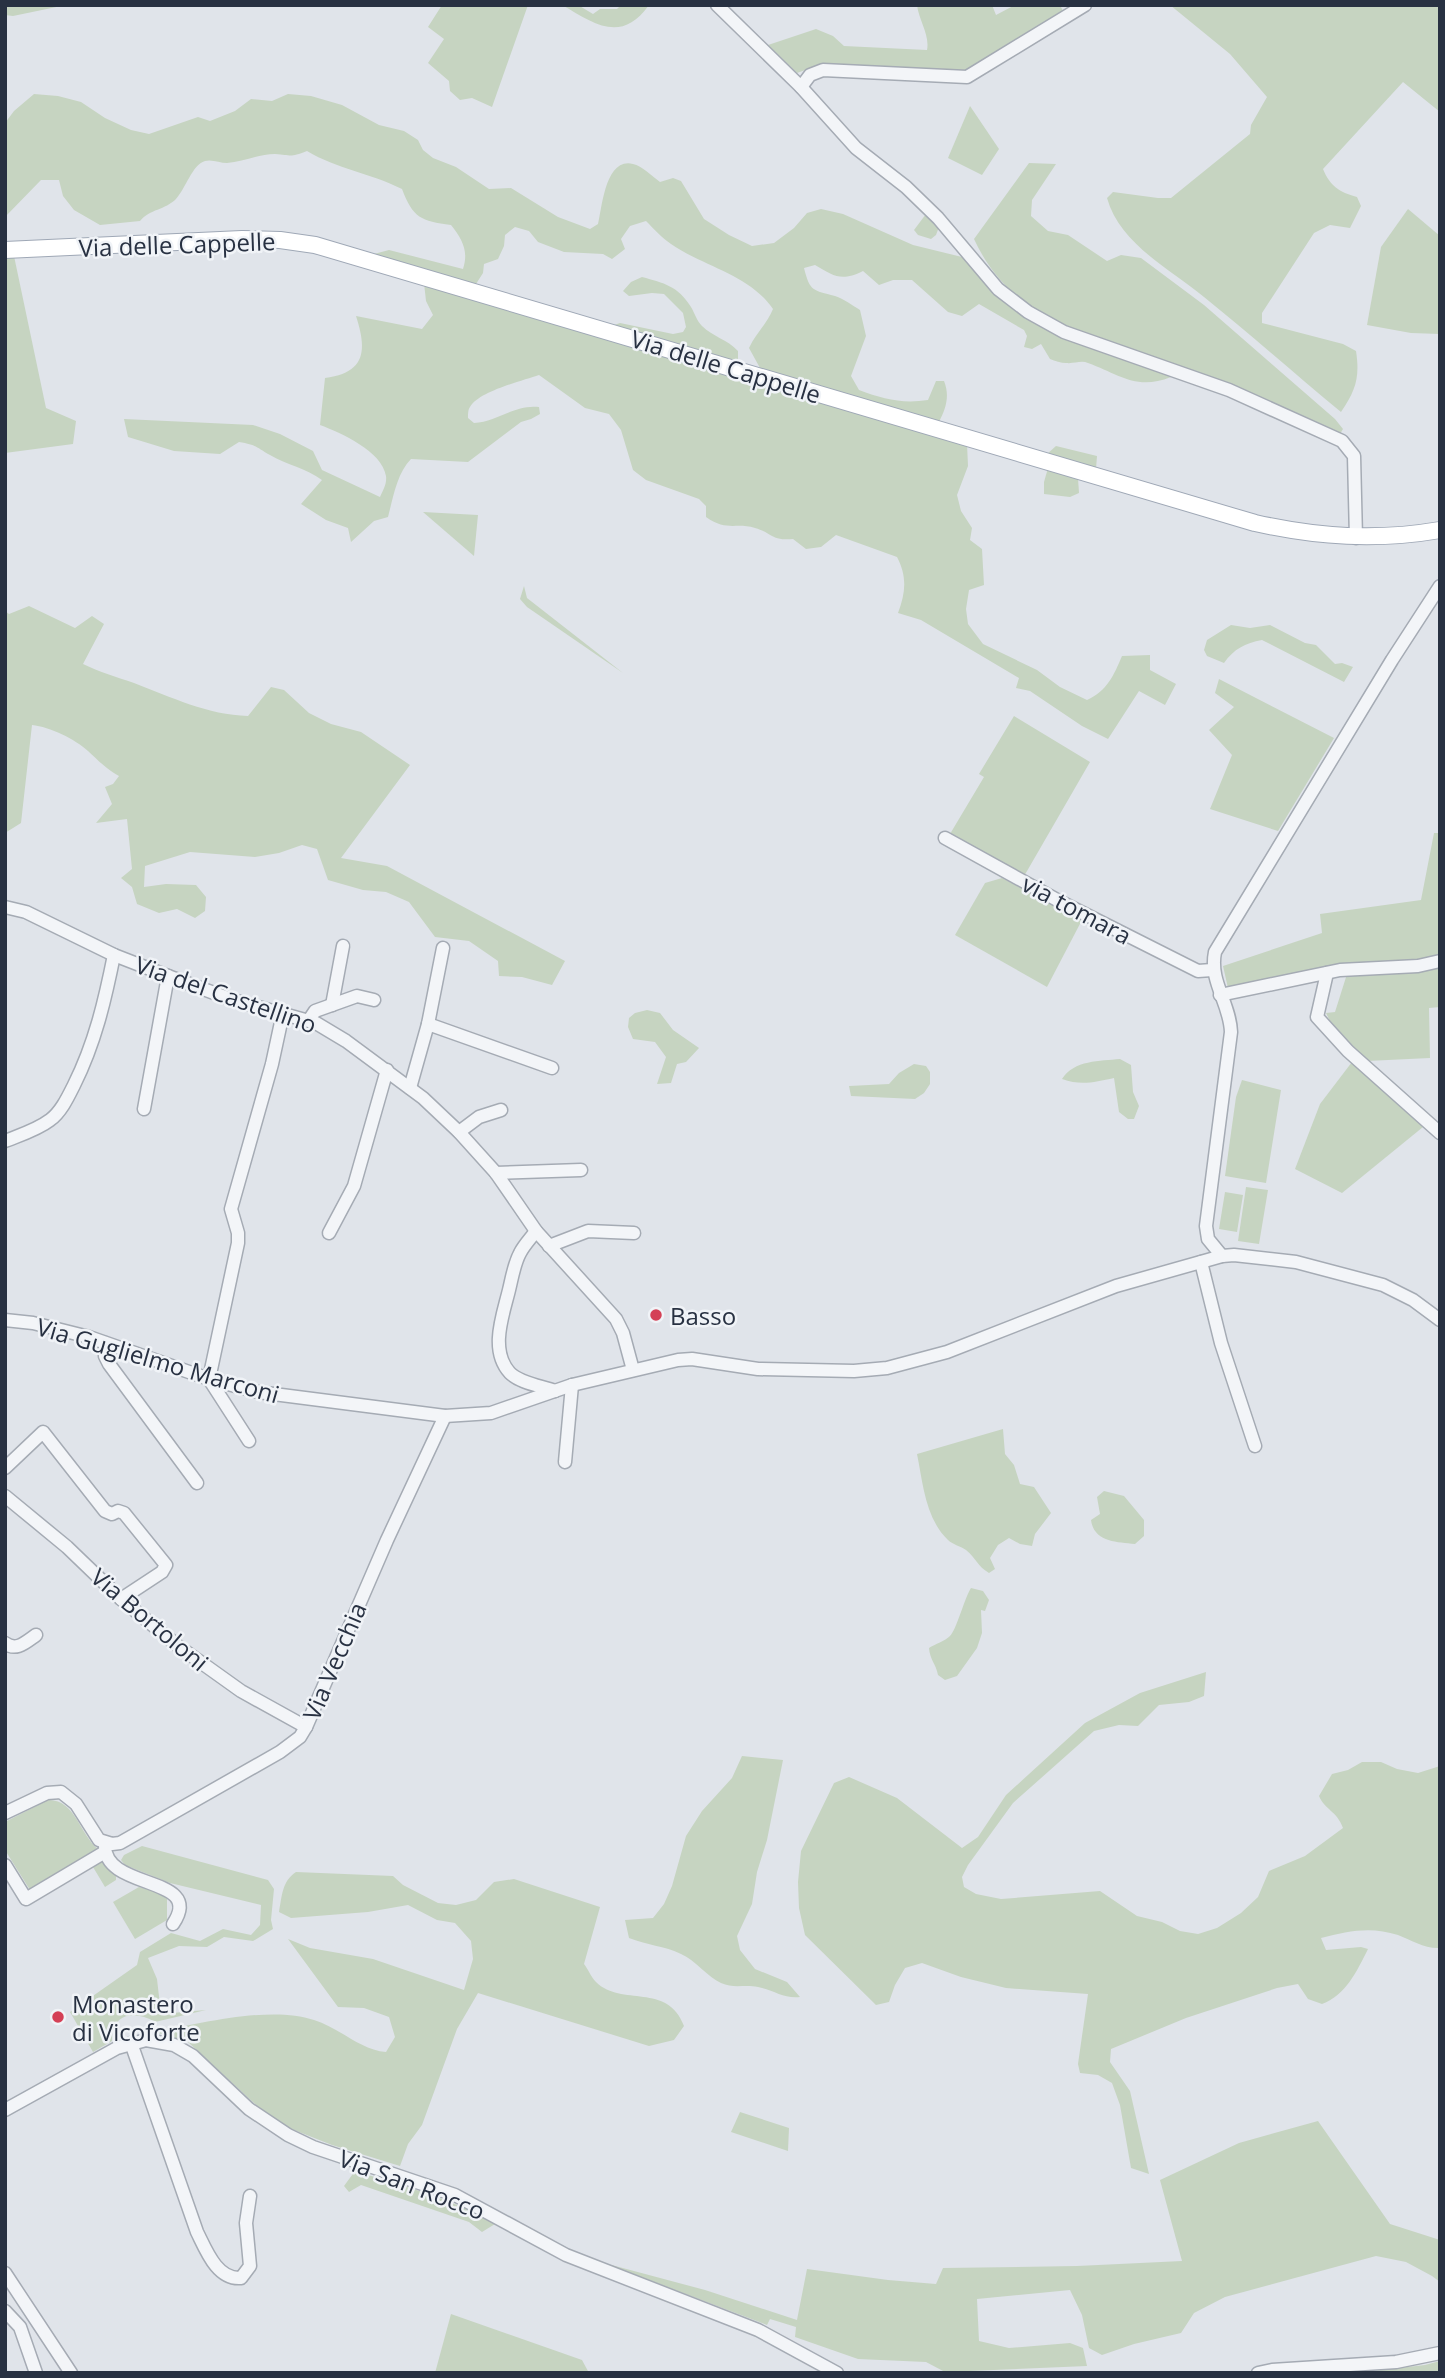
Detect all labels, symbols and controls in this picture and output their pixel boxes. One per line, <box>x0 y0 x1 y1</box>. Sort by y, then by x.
street label: Via delle Cappelle <box>78 224 276 264</box>
street label: Via delle Cappelle <box>627 321 825 411</box>
street label: via tomara <box>1017 866 1137 952</box>
street label: Via del Castellino <box>131 948 321 1040</box>
place label: Basso <box>670 1299 736 1332</box>
marker: Basso <box>648 1307 664 1323</box>
street label: Via Guglielmo Marconi <box>33 1310 283 1410</box>
street label: Via Bortoloni <box>84 1560 216 1678</box>
street label: Via Vecchia <box>294 1597 374 1725</box>
place label: Monastero di Vicoforte <box>72 1987 200 2048</box>
marker: Monastero di Vicoforte <box>50 2009 66 2025</box>
street label: Via San Rocco <box>334 2141 490 2227</box>

